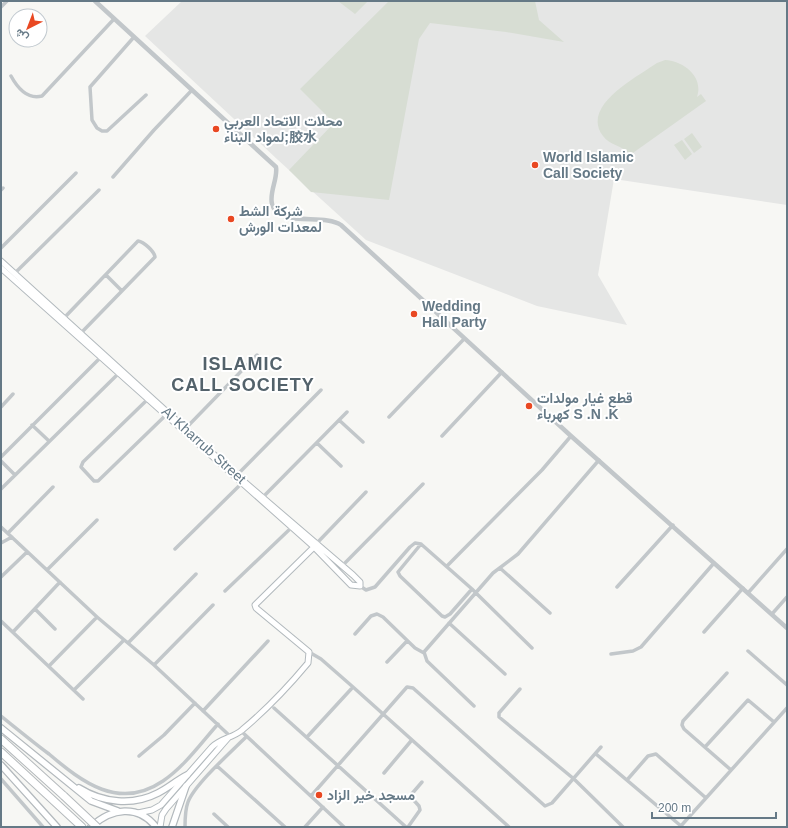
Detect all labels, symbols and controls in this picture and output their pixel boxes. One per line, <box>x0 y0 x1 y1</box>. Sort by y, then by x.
north arrow <box>8 8 48 48</box>
text: ش <box>12 26 31 44</box>
place label: محلات الاتحاد العربي لمواد البناء;胶水 <box>224 113 343 146</box>
marker: محلات الاتحاد العربي لمواد البناء;胶水 <box>211 124 221 134</box>
place label: World Islamic Call Society <box>543 149 634 181</box>
marker: World Islamic Call Society <box>530 160 540 170</box>
place label: شركة الشط لمعدات الورش <box>239 203 322 236</box>
marker: شركة الشط لمعدات الورش <box>226 214 236 224</box>
place label: Wedding Hall Party <box>422 298 487 330</box>
marker: Wedding Hall Party <box>409 309 419 319</box>
district label: ISLAMIC CALL SOCIETY <box>171 354 315 395</box>
place label: قطع غيار مولدات كهرباء S .N .K <box>537 390 633 423</box>
marker: قطع غيار مولدات كهرباء S .N .K <box>524 401 534 411</box>
street label: Al Kharrub Street <box>159 403 249 487</box>
place label: مسجد خير الزاد <box>327 787 415 804</box>
marker: مسجد خير الزاد <box>314 790 324 800</box>
scale bar <box>652 794 776 820</box>
text: 200 m <box>658 801 691 815</box>

